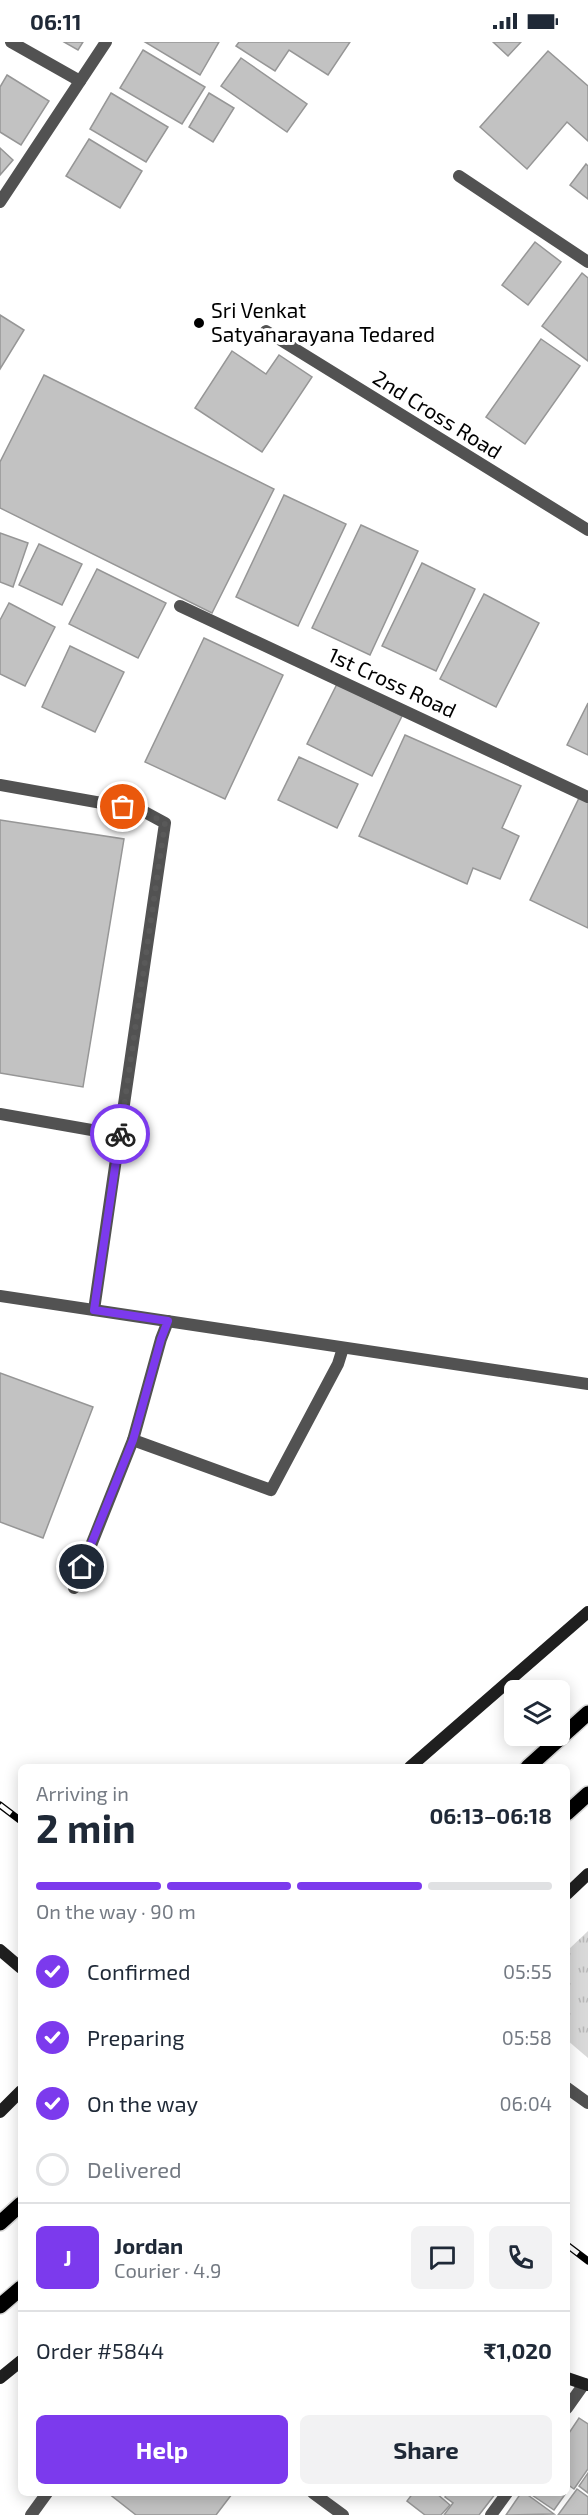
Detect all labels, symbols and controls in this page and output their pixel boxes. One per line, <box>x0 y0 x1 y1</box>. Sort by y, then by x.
text: 06:11 <box>30 8 82 34</box>
place label: Sri Venkat Satyanarayana Tedared <box>211 297 435 346</box>
marker: Sri Venkat Satyanarayana Tedared <box>192 316 206 330</box>
street label: 2nd Cross Road <box>369 364 507 463</box>
street label: 1st Cross Road <box>325 641 461 722</box>
pin <box>97 781 148 832</box>
icon: bag <box>106 790 139 823</box>
courier <box>90 1104 150 1164</box>
icon: bike <box>104 1118 137 1151</box>
pin <box>56 1541 107 1592</box>
icon: home <box>65 1550 98 1583</box>
map controls <box>504 1680 570 1746</box>
button: layers <box>504 1680 570 1746</box>
text: Arriving in <box>36 1781 129 1805</box>
text: 06:13–06:18 <box>429 1802 552 1828</box>
text: 2 min <box>36 1804 136 1851</box>
text: On the way · 90 m <box>36 1899 196 1923</box>
icon: check <box>36 1955 69 1988</box>
text: Confirmed <box>87 1958 191 1984</box>
text: 05:55 <box>503 1959 552 1983</box>
icon: check <box>36 2021 69 2054</box>
text: Preparing <box>87 2024 185 2050</box>
text: 05:58 <box>502 2025 552 2049</box>
icon: check <box>36 2087 69 2120</box>
text: On the way <box>87 2090 198 2116</box>
text: 06:04 <box>499 2091 552 2115</box>
text: Delivered <box>87 2156 182 2182</box>
button: chat <box>411 2226 474 2289</box>
button: phone <box>489 2226 552 2289</box>
text: Jordan <box>114 2232 183 2258</box>
text: J <box>63 2244 72 2270</box>
text: Courier · 4.9 <box>114 2258 221 2282</box>
text: Order #5844 <box>36 2337 164 2363</box>
text: ₹1,020 <box>484 2337 552 2363</box>
button: Help <box>36 2415 288 2484</box>
button: Share <box>300 2415 552 2484</box>

